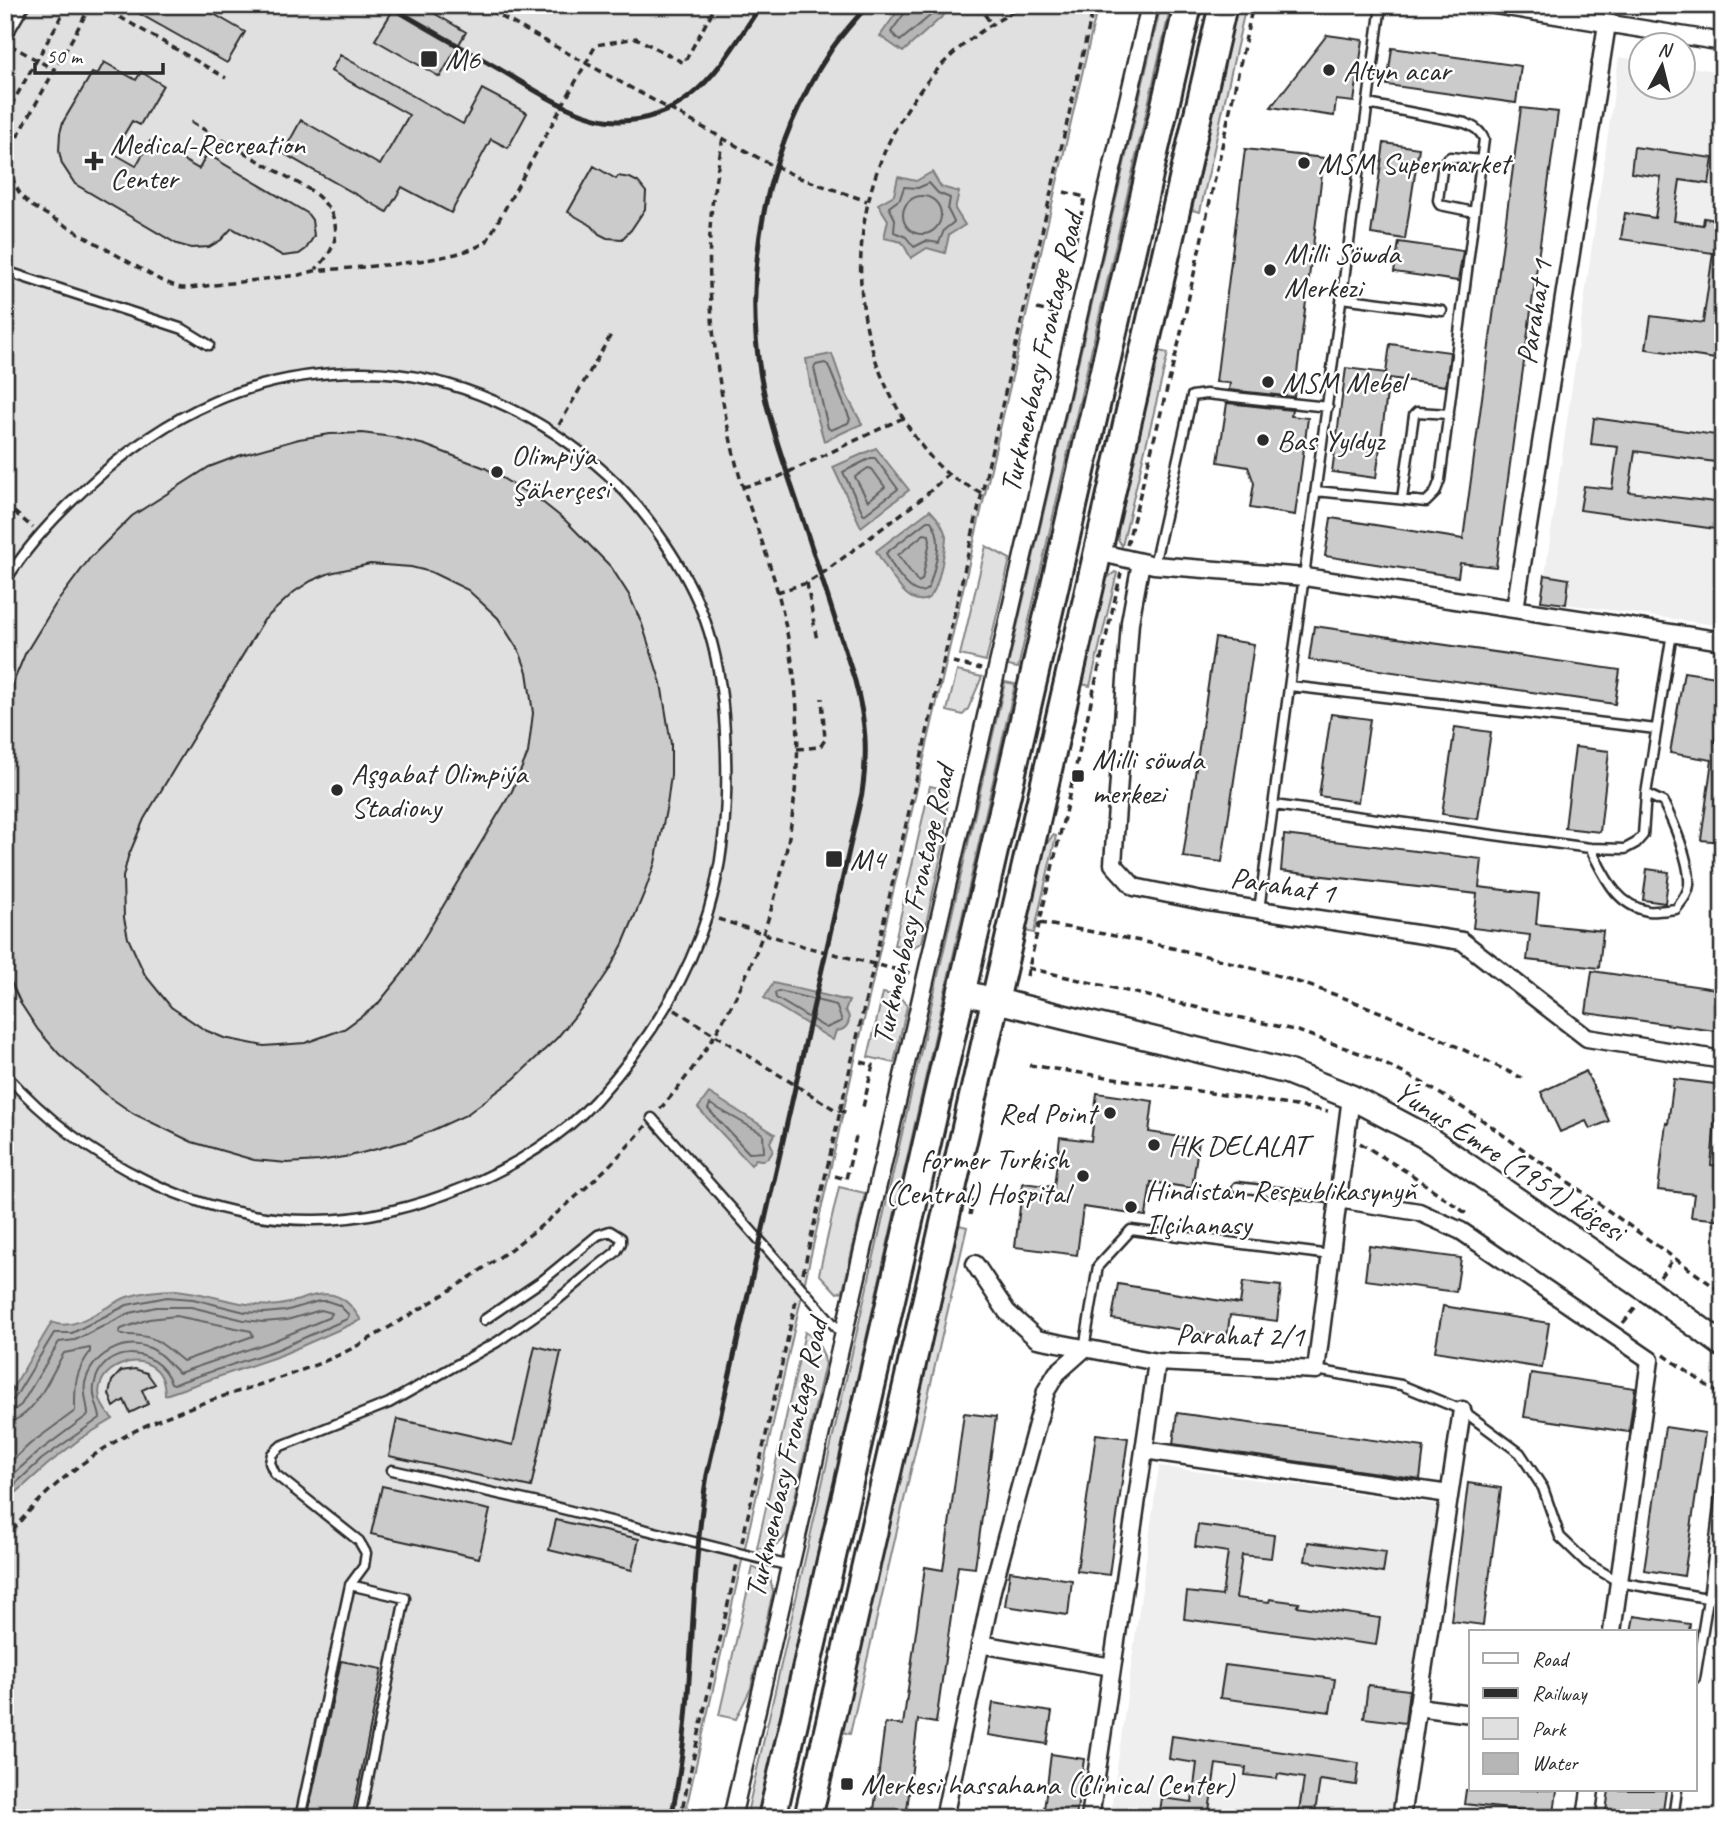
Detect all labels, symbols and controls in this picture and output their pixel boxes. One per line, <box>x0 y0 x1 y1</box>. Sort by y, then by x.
scale bar <box>35 32 163 76</box>
north arrow <box>1626 32 1696 102</box>
text: N <box>1657 37 1674 63</box>
place label: M6 <box>445 40 482 78</box>
text: 50 m <box>46 43 84 69</box>
marker: M6 <box>419 49 439 69</box>
place label: Altyn acar <box>1343 51 1453 89</box>
marker: Altyn acar <box>1321 62 1337 78</box>
place label: Medical-Recreation Center <box>110 125 307 197</box>
place label: MSM Supermarket <box>1318 144 1513 182</box>
marker: Medical-Recreation Center <box>84 151 104 171</box>
marker: MSM Supermarket <box>1296 155 1312 171</box>
street label: Turkmenbasy Frontage Road <box>990 206 1093 496</box>
place label: Milli Söwda Merkezi <box>1284 234 1402 306</box>
street label: Parahat 1 <box>1507 256 1561 367</box>
marker: Milli Söwda Merkezi <box>1262 262 1278 278</box>
place label: MSM Mebel <box>1282 363 1410 401</box>
marker: MSM Mebel <box>1260 374 1276 390</box>
place label: Bas Yyldyz <box>1277 421 1386 459</box>
marker: Bas Yyldyz <box>1255 432 1271 448</box>
place label: Olimpiýa Şäherçesi <box>511 436 613 508</box>
marker: Olimpiýa Şäherçesi <box>489 464 505 480</box>
place label: Milli söwda merkezi <box>1092 740 1206 812</box>
place label: Aşgabat Olimpiýa Stadiony <box>351 754 529 826</box>
street label: Turkmenbasy Frontage Road <box>862 758 965 1048</box>
marker: Milli söwda merkezi <box>1070 768 1086 784</box>
marker: Aşgabat Olimpiýa Stadiony <box>329 782 345 798</box>
place label: M4 <box>850 840 888 878</box>
marker: M4 <box>824 849 844 869</box>
street label: Parahat 1 <box>1228 858 1339 912</box>
street label: Ýunus Emre (1951) köçesi <box>1387 1072 1635 1252</box>
place label: Red Point <box>998 1094 1100 1132</box>
marker: Red Point <box>1102 1105 1118 1121</box>
place label: HK DELALAT <box>1168 1126 1314 1164</box>
marker: HK DELALAT <box>1146 1137 1162 1153</box>
place label: former Turkish (Central) Hospital <box>885 1140 1074 1212</box>
marker: former Turkish (Central) Hospital <box>1075 1168 1091 1184</box>
place label: Hindistan Respublikasynyň Ilçihanasy <box>1145 1171 1418 1243</box>
marker: Hindistan Respublikasynyň Ilçihanasy <box>1123 1199 1139 1215</box>
street label: Turkmenbasy Frontage Road <box>735 1311 838 1601</box>
street label: Parahat 2/1 <box>1175 1315 1306 1355</box>
legend <box>1469 1630 1696 1792</box>
text: Road <box>1532 1646 1571 1672</box>
text: Railway <box>1532 1680 1588 1706</box>
text: Park <box>1532 1716 1567 1742</box>
text: Water <box>1532 1750 1579 1776</box>
place label: Merkesi hassahana (Clinical Center) <box>861 1765 1236 1803</box>
marker: Merkesi hassahana (Clinical Center) <box>839 1776 855 1792</box>

